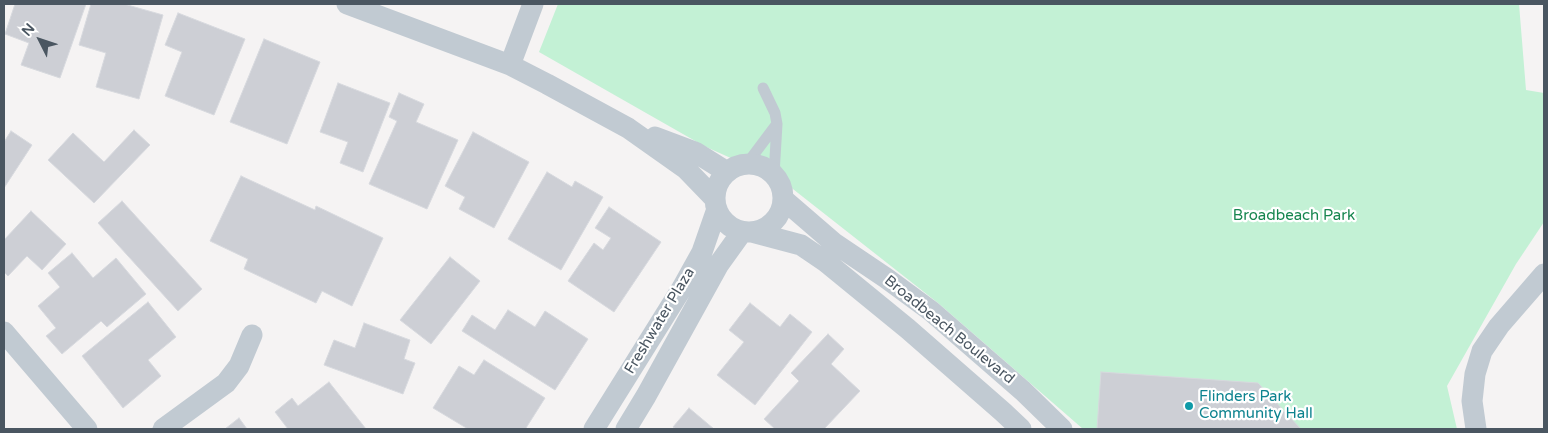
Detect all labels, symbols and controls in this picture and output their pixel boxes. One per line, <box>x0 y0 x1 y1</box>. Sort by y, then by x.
north arrow <box>15 15 65 65</box>
text: N <box>18 20 38 40</box>
park label: Broadbeach Park <box>1233 207 1355 225</box>
street label: Freshwater Plaza <box>621 265 699 377</box>
street label: Broadbeach Boulevard <box>880 272 1018 388</box>
place label: Flinders Park Community Hall <box>1199 388 1313 423</box>
marker: Flinders Park Community Hall <box>1183 400 1195 412</box>

